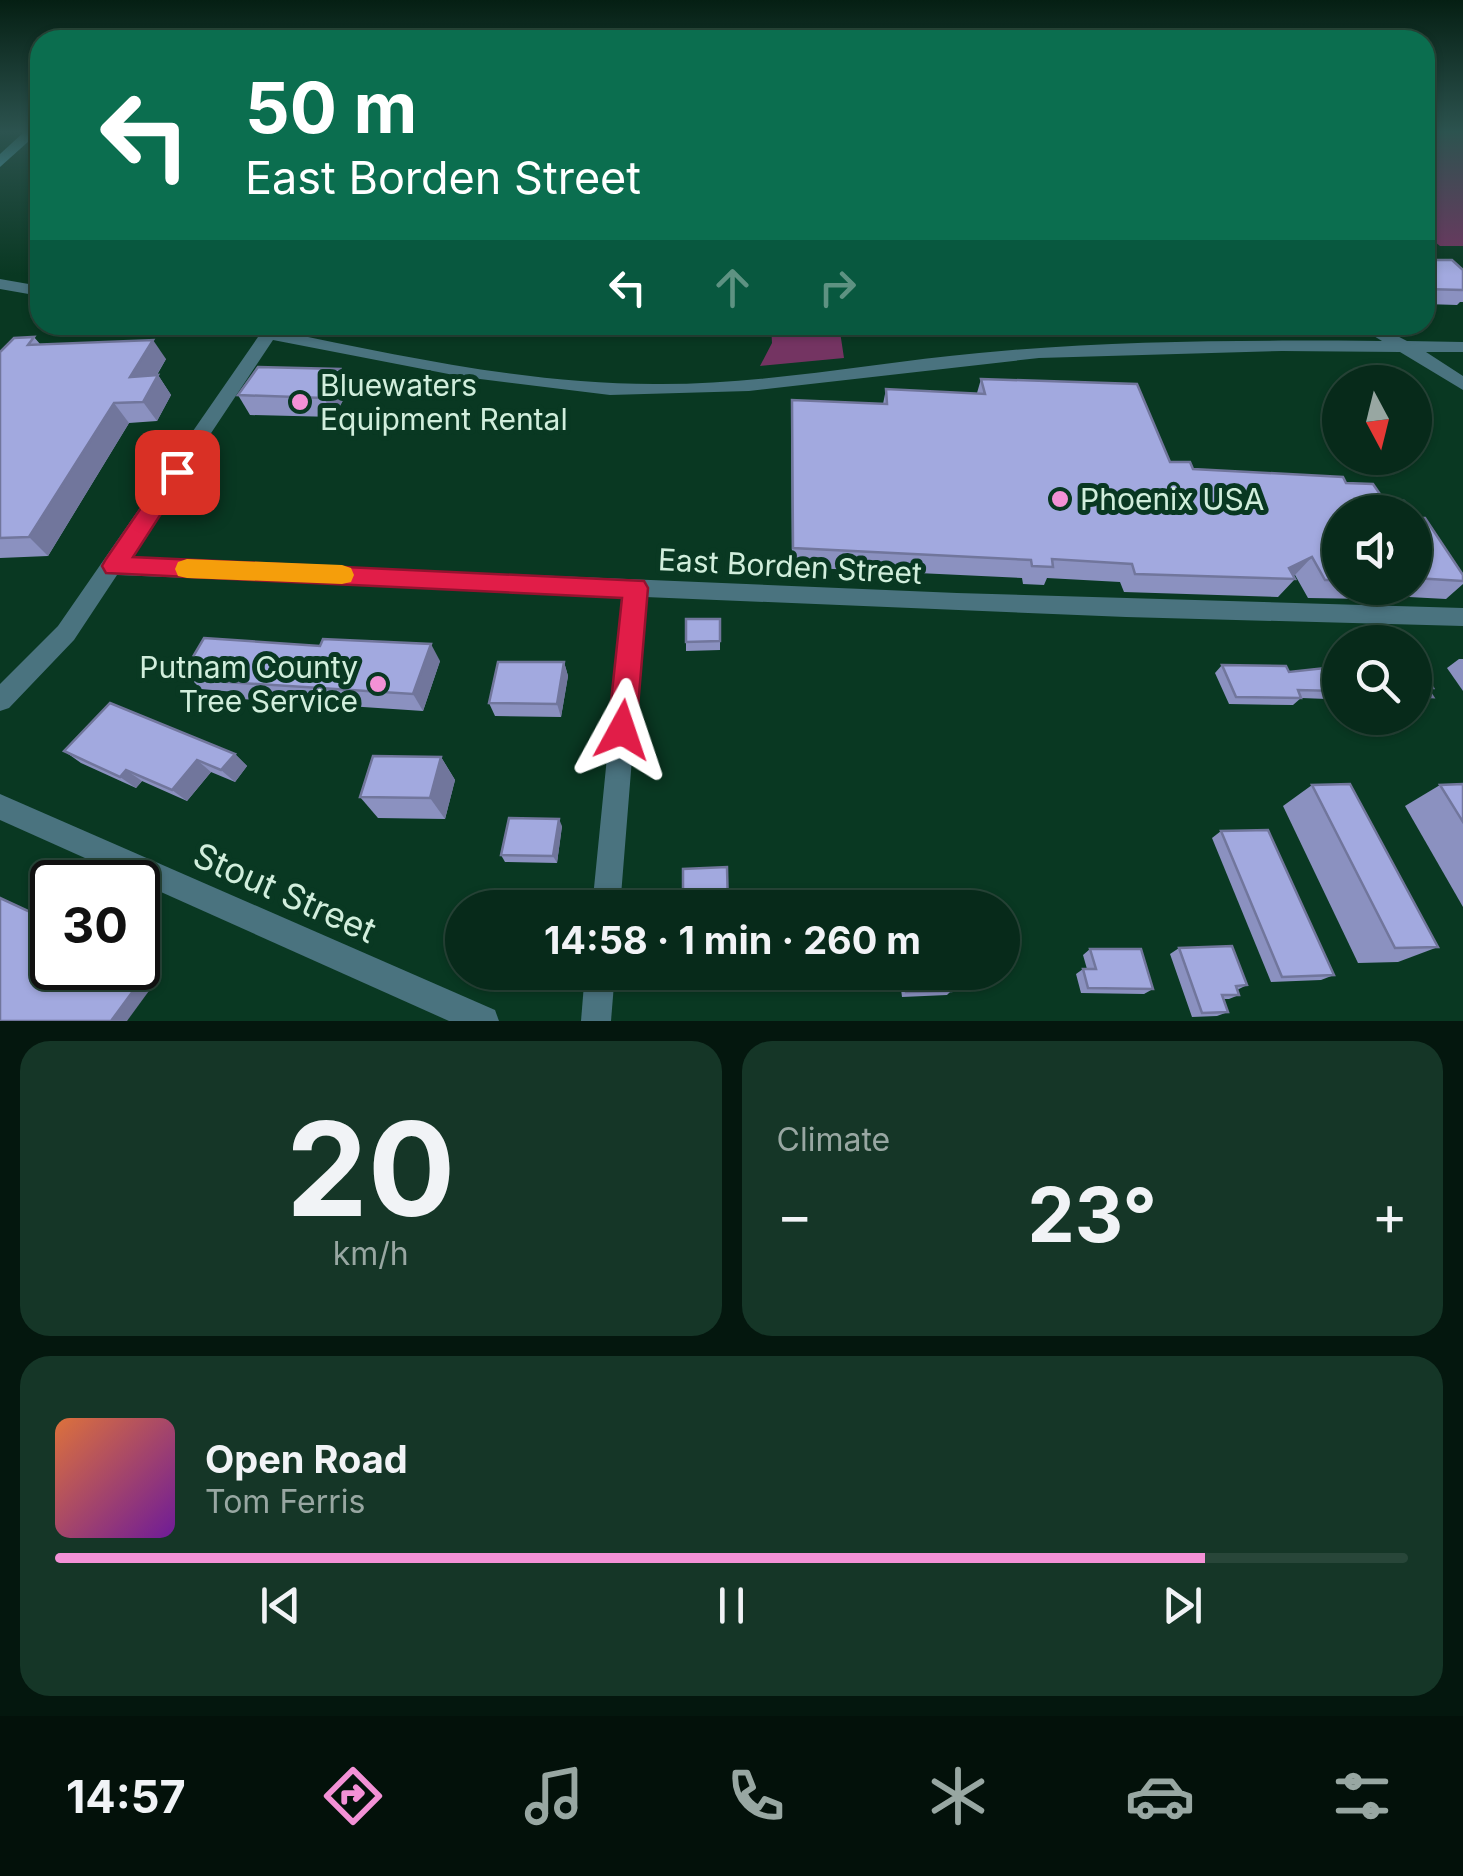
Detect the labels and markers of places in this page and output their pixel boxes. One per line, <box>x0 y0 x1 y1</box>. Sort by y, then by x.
place label: Bluewaters Equipment Rental <box>320 367 568 437</box>
marker: Bluewaters Equipment Rental <box>289 391 311 413</box>
pin <box>135 430 220 515</box>
place label: Phoenix USA <box>1080 481 1264 517</box>
marker: Phoenix USA <box>1049 488 1071 510</box>
place label: Putnam County Tree Service <box>139 649 358 719</box>
marker: Putnam County Tree Service <box>367 673 389 695</box>

